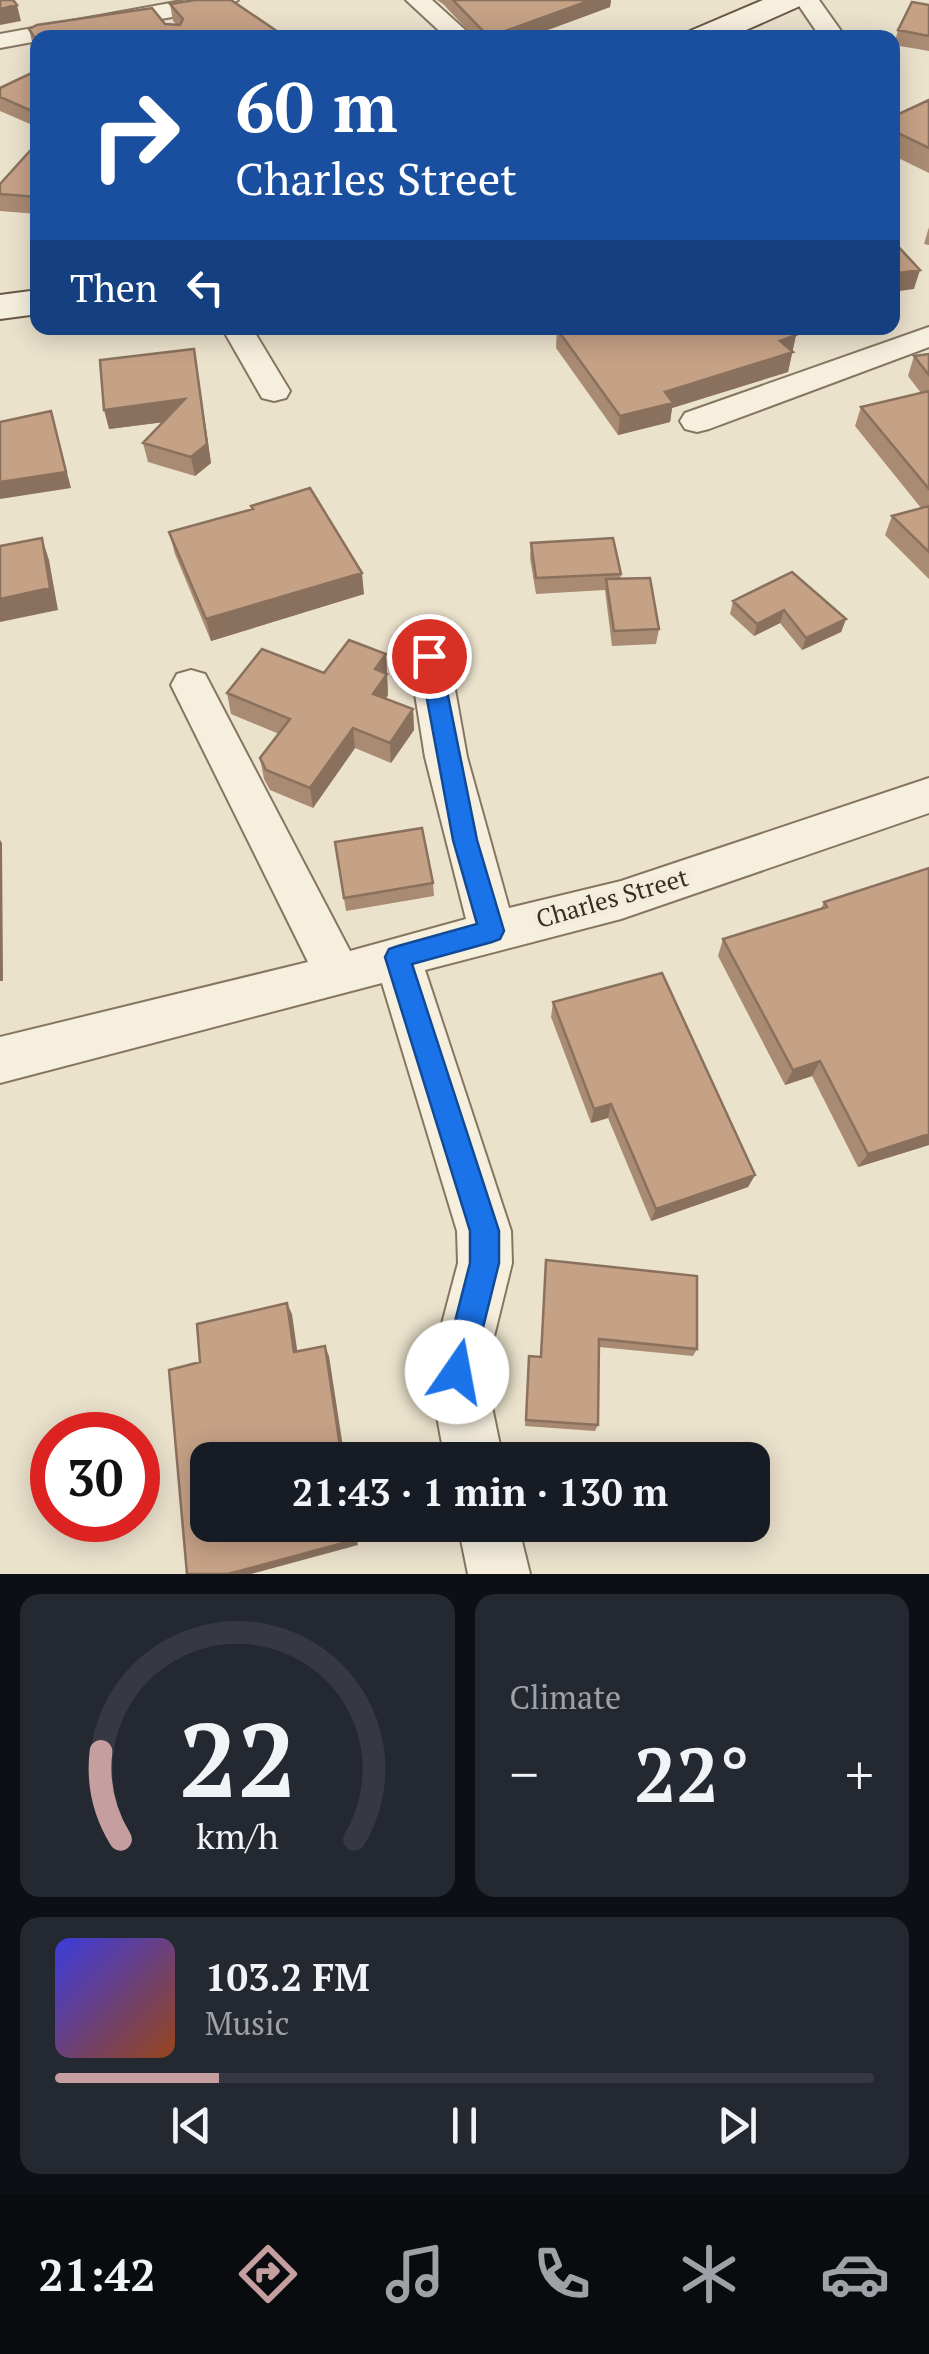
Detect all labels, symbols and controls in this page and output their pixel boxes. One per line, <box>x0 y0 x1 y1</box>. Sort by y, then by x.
text: 60 m <box>235 59 398 152</box>
icon: right <box>70 70 200 200</box>
text: Charles Street <box>235 148 517 208</box>
icon: left <box>178 260 233 315</box>
text: Then <box>70 263 158 313</box>
pin <box>387 614 472 699</box>
icon: arrive <box>402 629 457 684</box>
street label: Charles Street <box>532 860 692 935</box>
position arrow <box>405 1320 509 1424</box>
speed limit sign: 30 <box>30 1412 160 1542</box>
text: 21:43 · 1 min · 130 m <box>292 1467 668 1517</box>
text: Climate <box>510 1676 621 1718</box>
text: 22 <box>178 1689 296 1827</box>
text: 22° <box>634 1724 750 1823</box>
text: − <box>510 1737 539 1810</box>
text: + <box>845 1737 874 1810</box>
text: km/h <box>196 1812 279 1859</box>
text: 103.2 FM <box>205 1952 370 2002</box>
text: Music <box>205 2002 290 2044</box>
icon: previous <box>164 2098 219 2153</box>
icon: pause <box>437 2098 492 2153</box>
icon: next <box>710 2098 765 2153</box>
icon: directions <box>233 2239 303 2309</box>
icon: music <box>380 2239 450 2309</box>
icon: phone <box>527 2239 597 2309</box>
icon: climate <box>674 2239 744 2309</box>
icon: car <box>820 2239 890 2309</box>
text: 21:42 <box>38 2244 156 2304</box>

